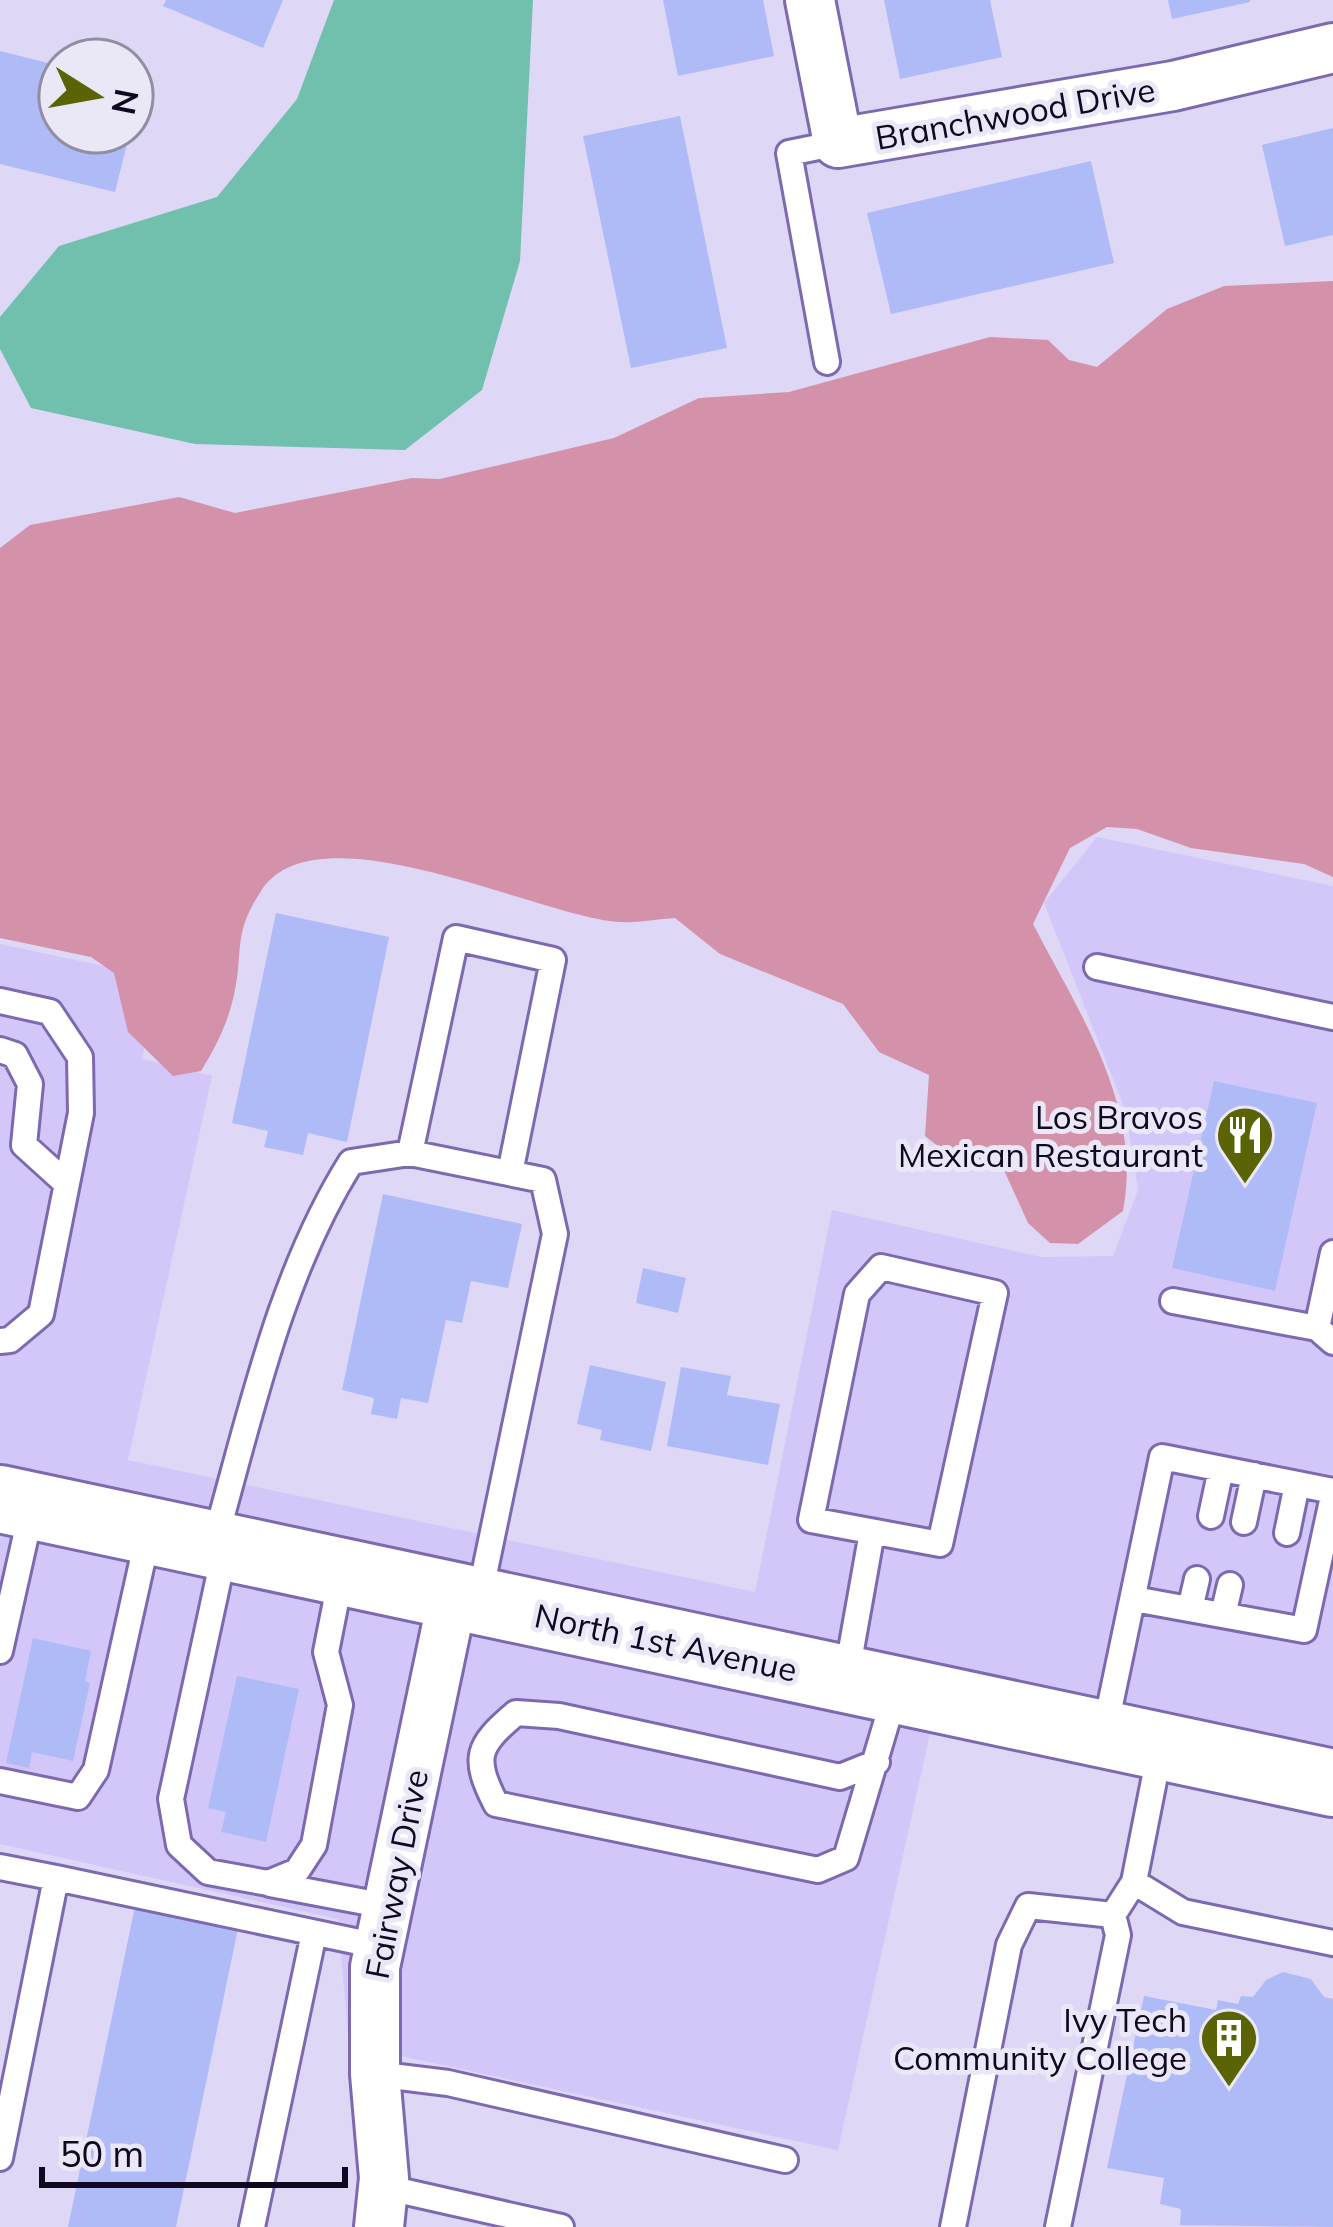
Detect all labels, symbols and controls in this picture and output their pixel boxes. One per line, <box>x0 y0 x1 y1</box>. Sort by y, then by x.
north arrow <box>36 36 156 156</box>
street label: Branchwood Drive <box>872 68 1158 158</box>
text: N <box>103 86 148 118</box>
place label: Los Bravos Mexican Restaurant <box>898 1096 1203 1175</box>
restaurant icon: Los Bravos Mexican Restaurant <box>1214 1104 1276 1186</box>
street label: North 1st Avenue <box>531 1594 801 1690</box>
street label: Fairway Drive <box>356 1766 436 1982</box>
place label: Ivy Tech Community College <box>893 1999 1187 2078</box>
building icon: Ivy Tech Community College <box>1198 2007 1260 2089</box>
scale bar <box>42 2113 345 2187</box>
text: 50 m <box>60 2131 144 2176</box>

